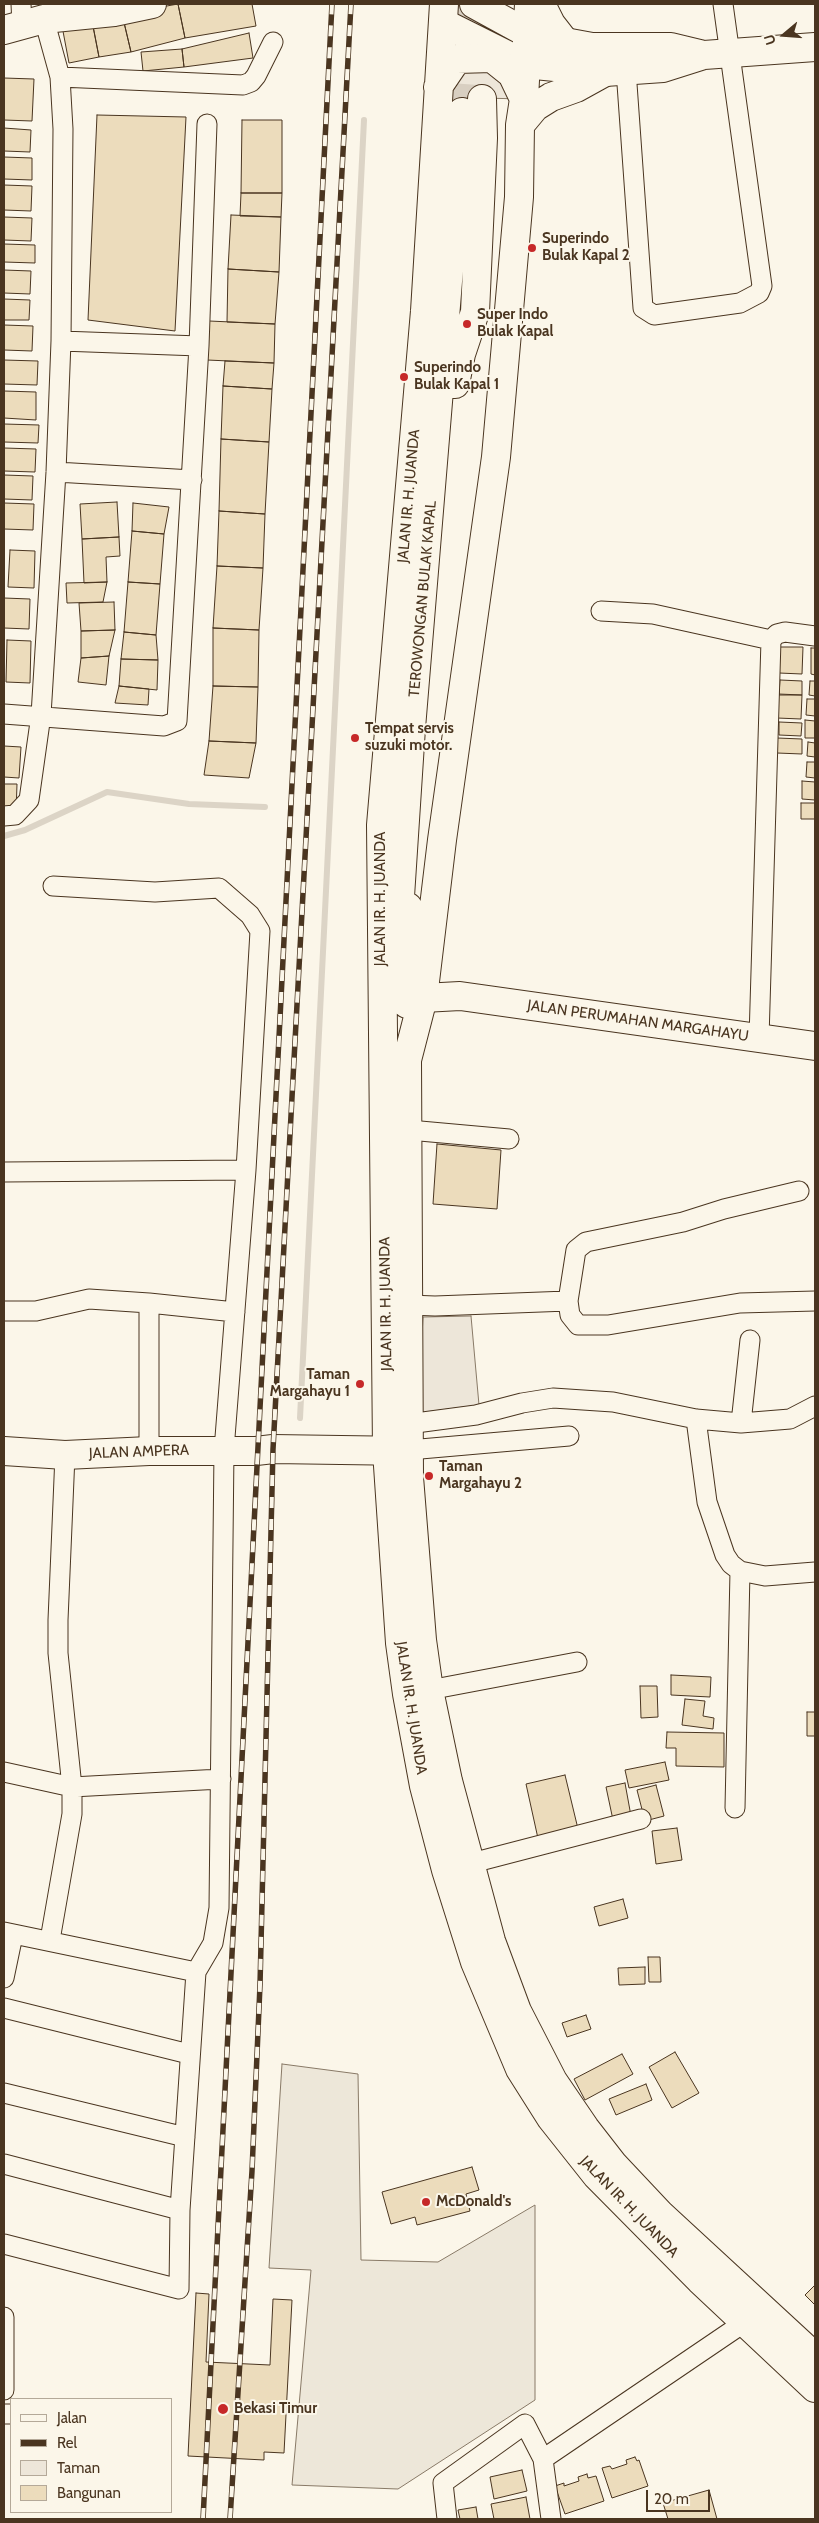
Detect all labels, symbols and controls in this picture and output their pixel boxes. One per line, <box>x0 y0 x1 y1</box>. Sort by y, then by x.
north arrow <box>759 10 809 60</box>
text: U <box>760 32 780 47</box>
place label: Superindo Bulak Kapal 2 <box>542 230 630 265</box>
marker: Superindo Bulak Kapal 2 <box>526 242 538 254</box>
place label: Super Indo Bulak Kapal <box>477 306 553 341</box>
marker: Super Indo Bulak Kapal <box>461 318 473 330</box>
place label: Superindo Bulak Kapal 1 <box>414 359 499 394</box>
marker: Superindo Bulak Kapal 1 <box>398 371 410 383</box>
street label: JALAN IR. H. JUANDA <box>394 428 424 564</box>
street label: TEROWONGAN BULAK KAPAL <box>405 500 441 698</box>
place label: Tempat servis suzuki motor. <box>365 720 454 755</box>
marker: Tempat servis suzuki motor. <box>349 732 361 744</box>
street label: JALAN IR. H. JUANDA <box>372 832 390 966</box>
street label: JALAN PERUMAHAN MARGAHAYU <box>526 997 750 1045</box>
street label: JALAN IR. H. JUANDA <box>376 1237 396 1371</box>
place label: Taman Margahayu 1 <box>270 1366 350 1401</box>
marker: Taman Margahayu 1 <box>354 1378 366 1390</box>
street label: JALAN AMPERA <box>89 1441 189 1463</box>
place label: Taman Margahayu 2 <box>439 1458 522 1493</box>
marker: Taman Margahayu 2 <box>423 1470 435 1482</box>
street label: JALAN IR. H. JUANDA <box>392 1640 430 1776</box>
street label: JALAN IR. H. JUANDA <box>576 2152 682 2262</box>
place label: McDonald's <box>436 2193 511 2211</box>
marker: McDonald's <box>420 2196 432 2208</box>
legend <box>10 2398 172 2513</box>
place label: Bekasi Timur <box>234 2400 317 2418</box>
marker: Bekasi Timur <box>216 2402 230 2416</box>
text: Jalan <box>57 2409 87 2427</box>
text: Rel <box>57 2434 77 2452</box>
text: Taman <box>57 2459 100 2477</box>
scale bar <box>649 2480 713 2512</box>
text: Bangunan <box>57 2484 121 2502</box>
text: 20 m <box>654 2490 689 2508</box>

